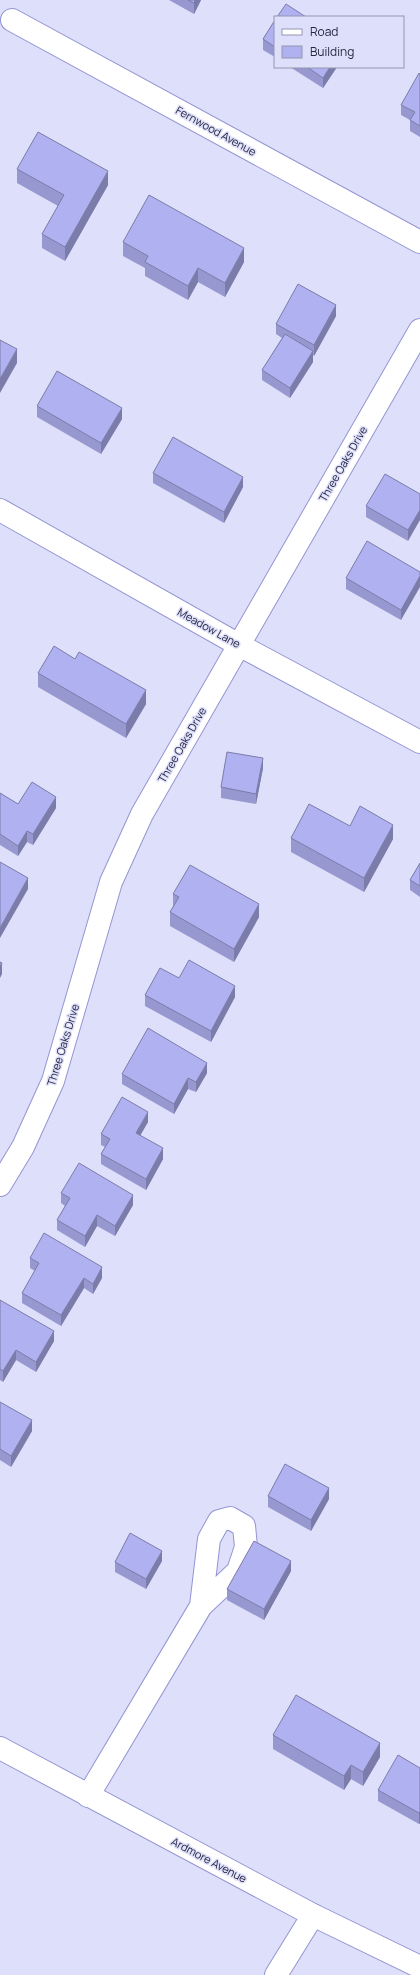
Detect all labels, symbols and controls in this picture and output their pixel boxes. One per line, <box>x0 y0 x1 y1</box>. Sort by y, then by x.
legend <box>274 16 404 68</box>
text: Road <box>310 23 338 40</box>
text: Building <box>310 43 354 60</box>
street label: Fernwood Avenue <box>173 102 260 159</box>
street label: Three Oaks Drive <box>315 423 371 504</box>
street label: Meadow Lane <box>175 604 244 651</box>
street label: Three Oaks Drive <box>154 704 210 785</box>
street label: Three Oaks Drive <box>43 1001 82 1088</box>
street label: Ardmore Avenue <box>169 1833 250 1886</box>

